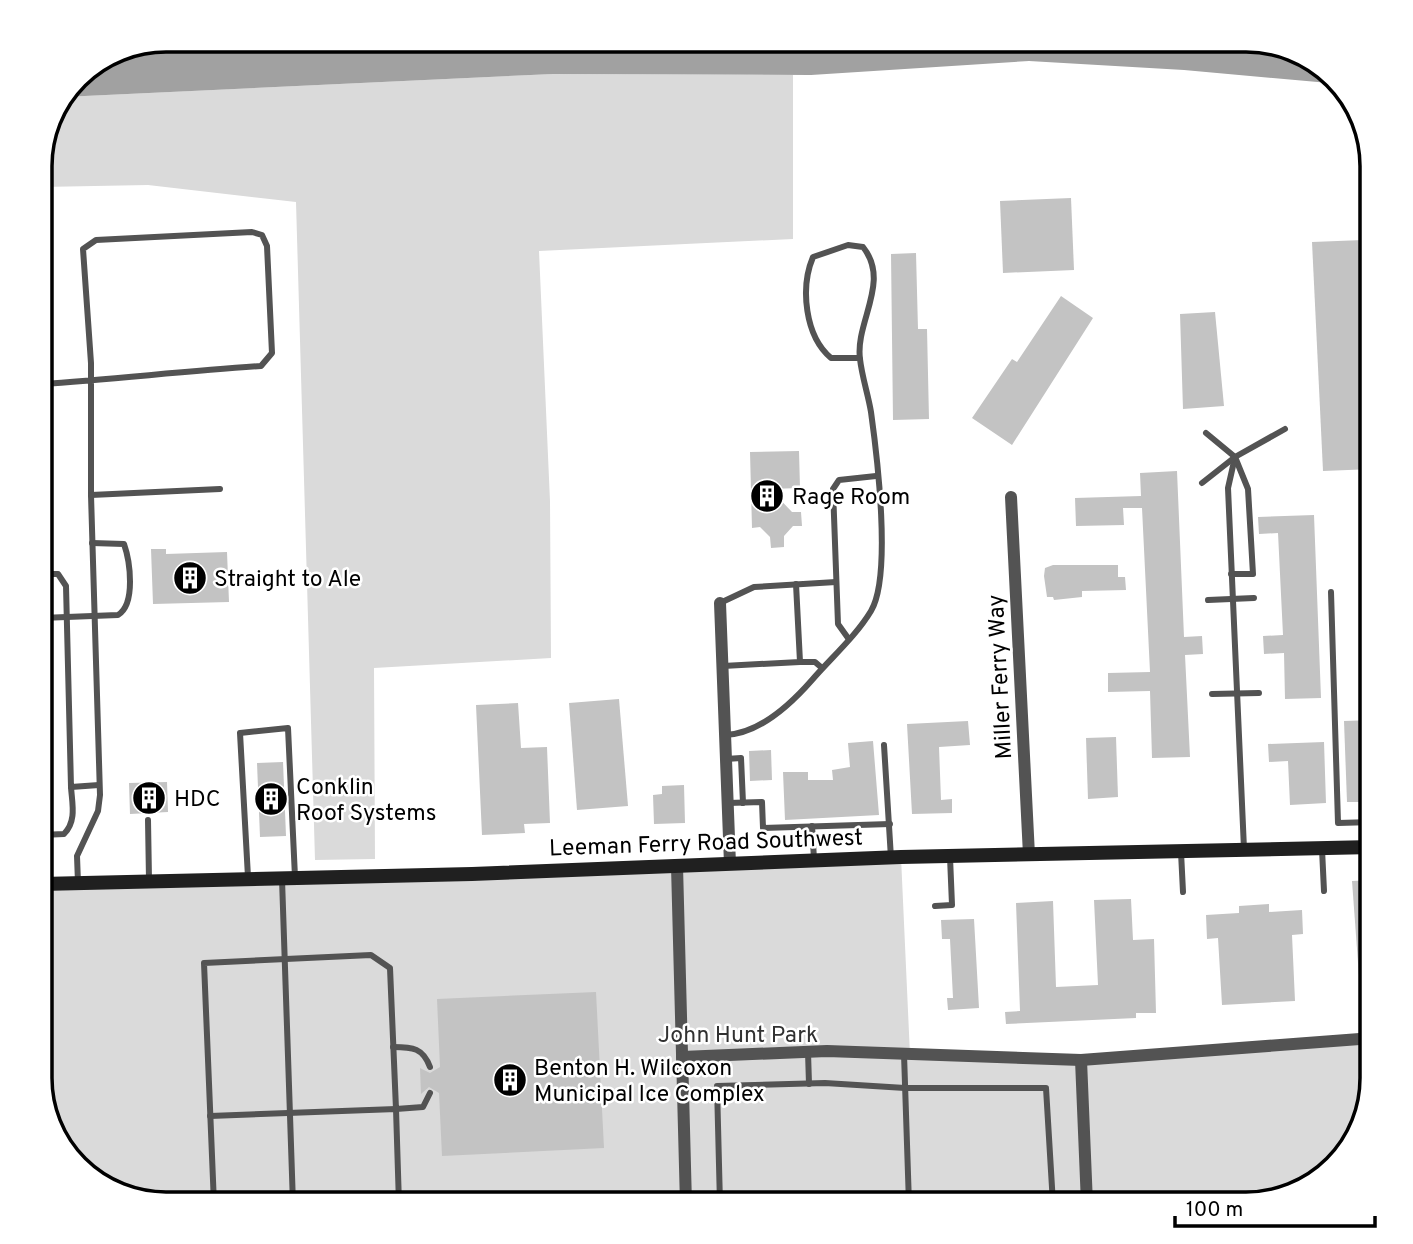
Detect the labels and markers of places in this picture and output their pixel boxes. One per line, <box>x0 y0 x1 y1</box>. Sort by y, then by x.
building icon: Rage Room <box>748 477 786 515</box>
place label: Rage Room <box>792 484 910 513</box>
building icon: Straight to Ale <box>171 559 209 597</box>
place label: Straight to Ale <box>214 566 361 595</box>
place label: Conklin Roof Systems <box>296 774 437 829</box>
building icon: HDC <box>130 779 168 817</box>
building icon: Conklin Roof Systems <box>252 780 290 818</box>
place label: HDC <box>174 786 221 815</box>
place label: Benton H. Wilcoxon Municipal Ice Complex <box>534 1055 765 1110</box>
building icon: Benton H. Wilcoxon Municipal Ice Complex <box>491 1061 529 1099</box>

